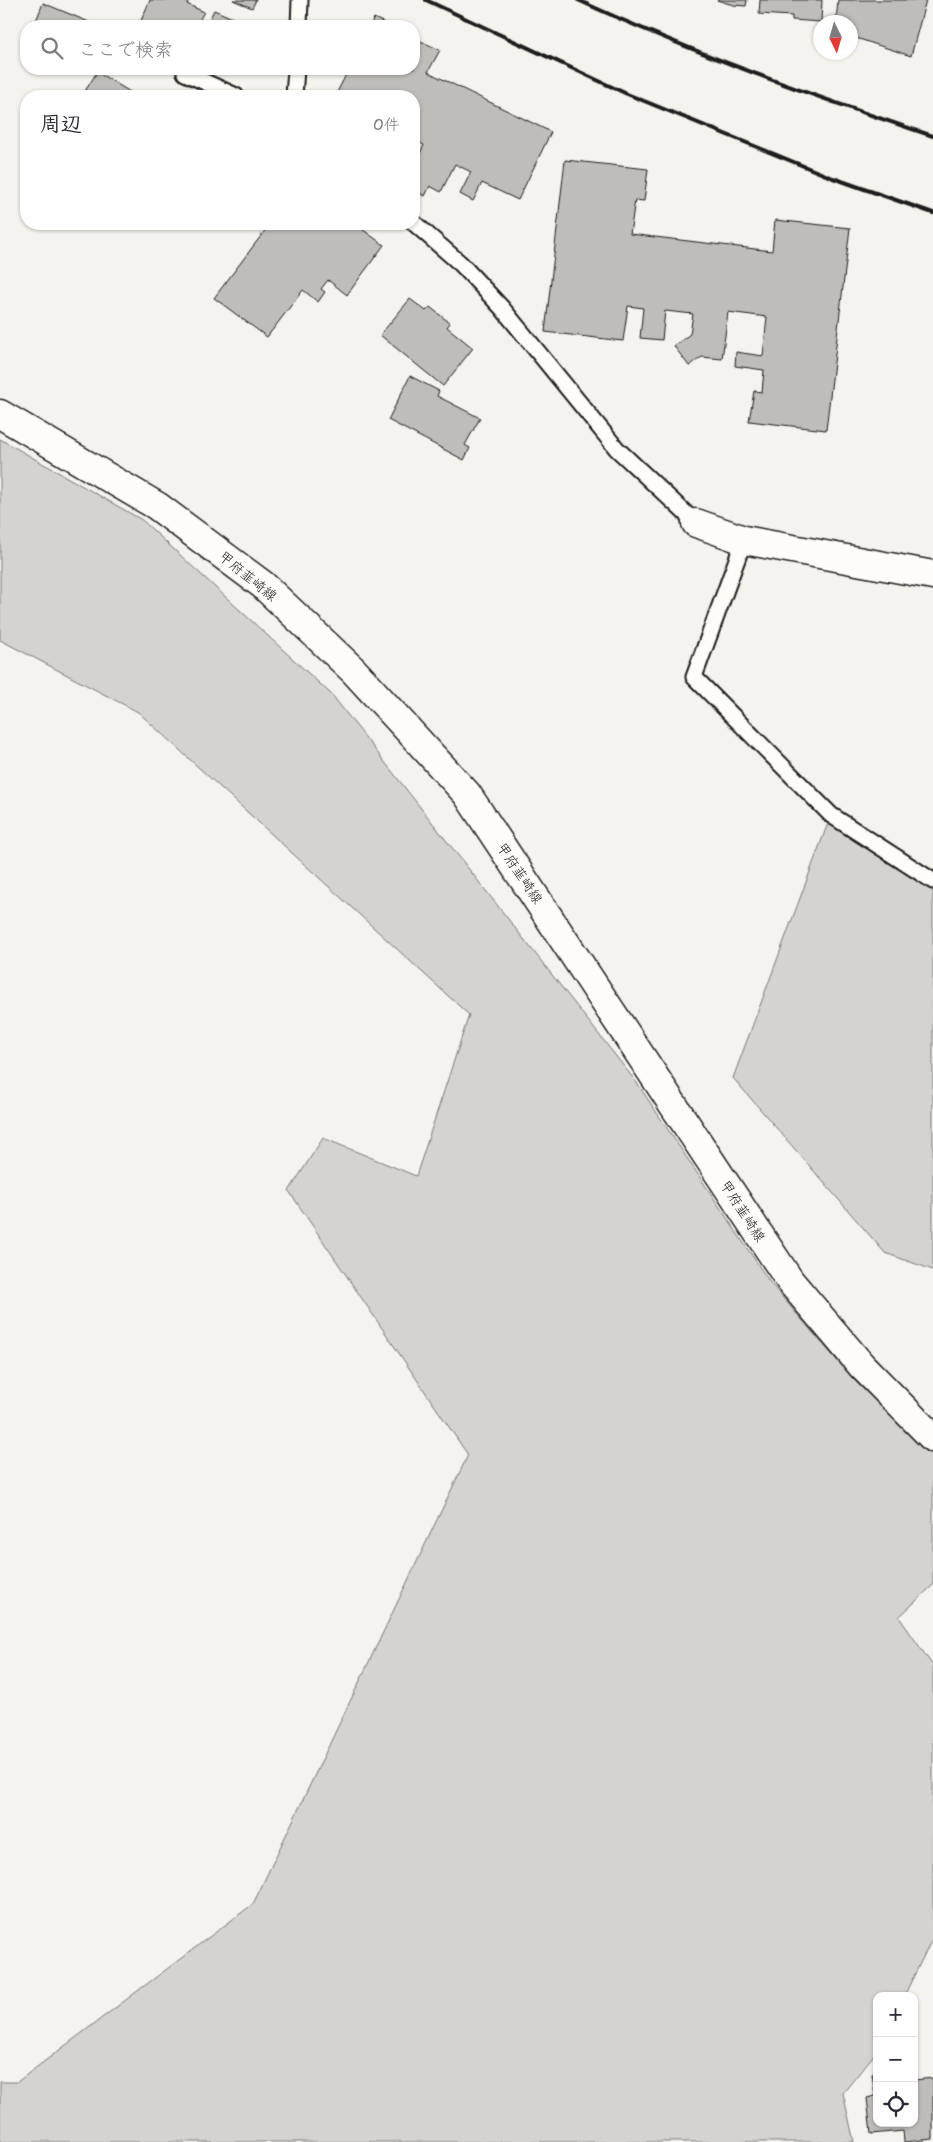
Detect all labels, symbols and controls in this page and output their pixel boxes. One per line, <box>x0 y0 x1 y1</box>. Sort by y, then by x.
north arrow <box>813 15 858 60</box>
search box <box>20 20 420 75</box>
icon: search <box>38 34 66 62</box>
text: ここで検索 <box>78 37 173 62</box>
text: 周辺 <box>40 110 82 138</box>
text: 0件 <box>373 114 400 135</box>
street label: 甲府韮崎線 <box>215 547 281 605</box>
street label: 甲府韮崎線 <box>493 839 547 907</box>
street label: 甲府韮崎線 <box>716 1177 770 1245</box>
map controls <box>873 1992 918 2127</box>
button: + <box>873 1992 918 2037</box>
button: − <box>873 2037 918 2082</box>
button: locate <box>873 2082 918 2127</box>

